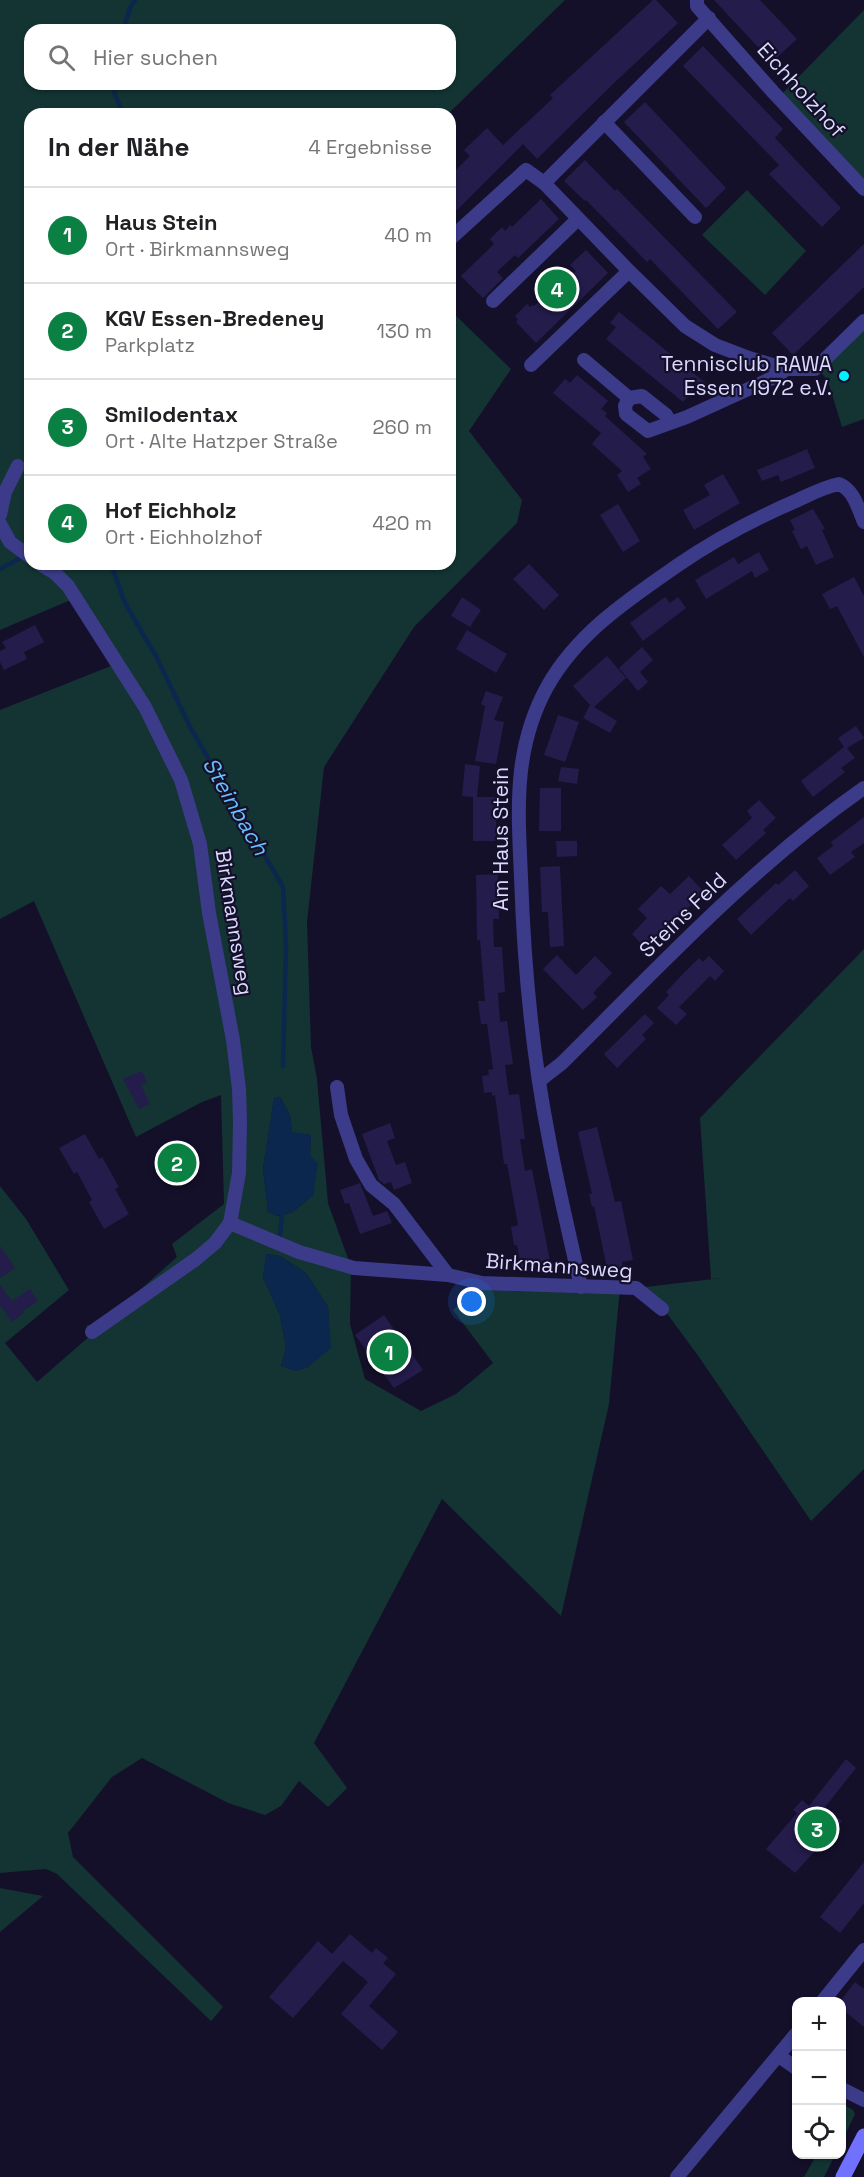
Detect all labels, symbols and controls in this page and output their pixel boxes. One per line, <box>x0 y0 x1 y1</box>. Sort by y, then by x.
search box <box>24 24 456 90</box>
street label: Eichholzhof <box>752 36 851 143</box>
icon: search <box>45 41 78 74</box>
text: Hier suchen <box>93 43 218 71</box>
text: In der Nähe <box>48 130 189 164</box>
text: 4 Ergebnisse <box>308 134 432 160</box>
text: Haus Stein <box>105 208 218 236</box>
text: 1 <box>63 222 72 248</box>
text: 40 m <box>384 222 432 248</box>
text: Ort · Birkmannsweg <box>105 236 290 262</box>
pin: 4 <box>538 266 576 312</box>
text: KGV Essen-Bredeney <box>105 304 324 332</box>
text: 2 <box>62 318 73 344</box>
text: 130 m <box>376 318 432 344</box>
text: Parkplatz <box>105 332 195 358</box>
place label: Tennisclub RAWA Essen 1972 e.V. <box>661 350 832 401</box>
marker: Tennisclub RAWA Essen 1972 e.V. <box>837 369 851 383</box>
text: Smilodentax <box>105 400 238 428</box>
text: 3 <box>61 414 74 440</box>
text: 260 m <box>373 414 432 440</box>
text: Ort · Alte Hatzper Straße <box>105 428 338 454</box>
text: Hof Eichholz <box>105 496 236 524</box>
text: 4 <box>61 510 74 536</box>
text: 420 m <box>372 510 432 536</box>
text: Ort · Eichholzhof <box>105 524 263 550</box>
water label: Steinbach <box>197 752 275 860</box>
street label: Am Haus Stein <box>487 767 514 911</box>
street label: Birkmannsweg <box>210 847 259 997</box>
street label: Steins Feld <box>633 866 732 963</box>
pin: 2 <box>158 1140 196 1186</box>
street label: Birkmannsweg <box>484 1247 634 1284</box>
your location <box>457 1287 486 1316</box>
pin: 1 <box>370 1330 408 1374</box>
pin: 3 <box>798 1806 836 1852</box>
map controls <box>792 1997 846 2159</box>
button: + <box>792 1997 846 2051</box>
button: − <box>792 2051 846 2105</box>
button: locate <box>792 2105 846 2159</box>

